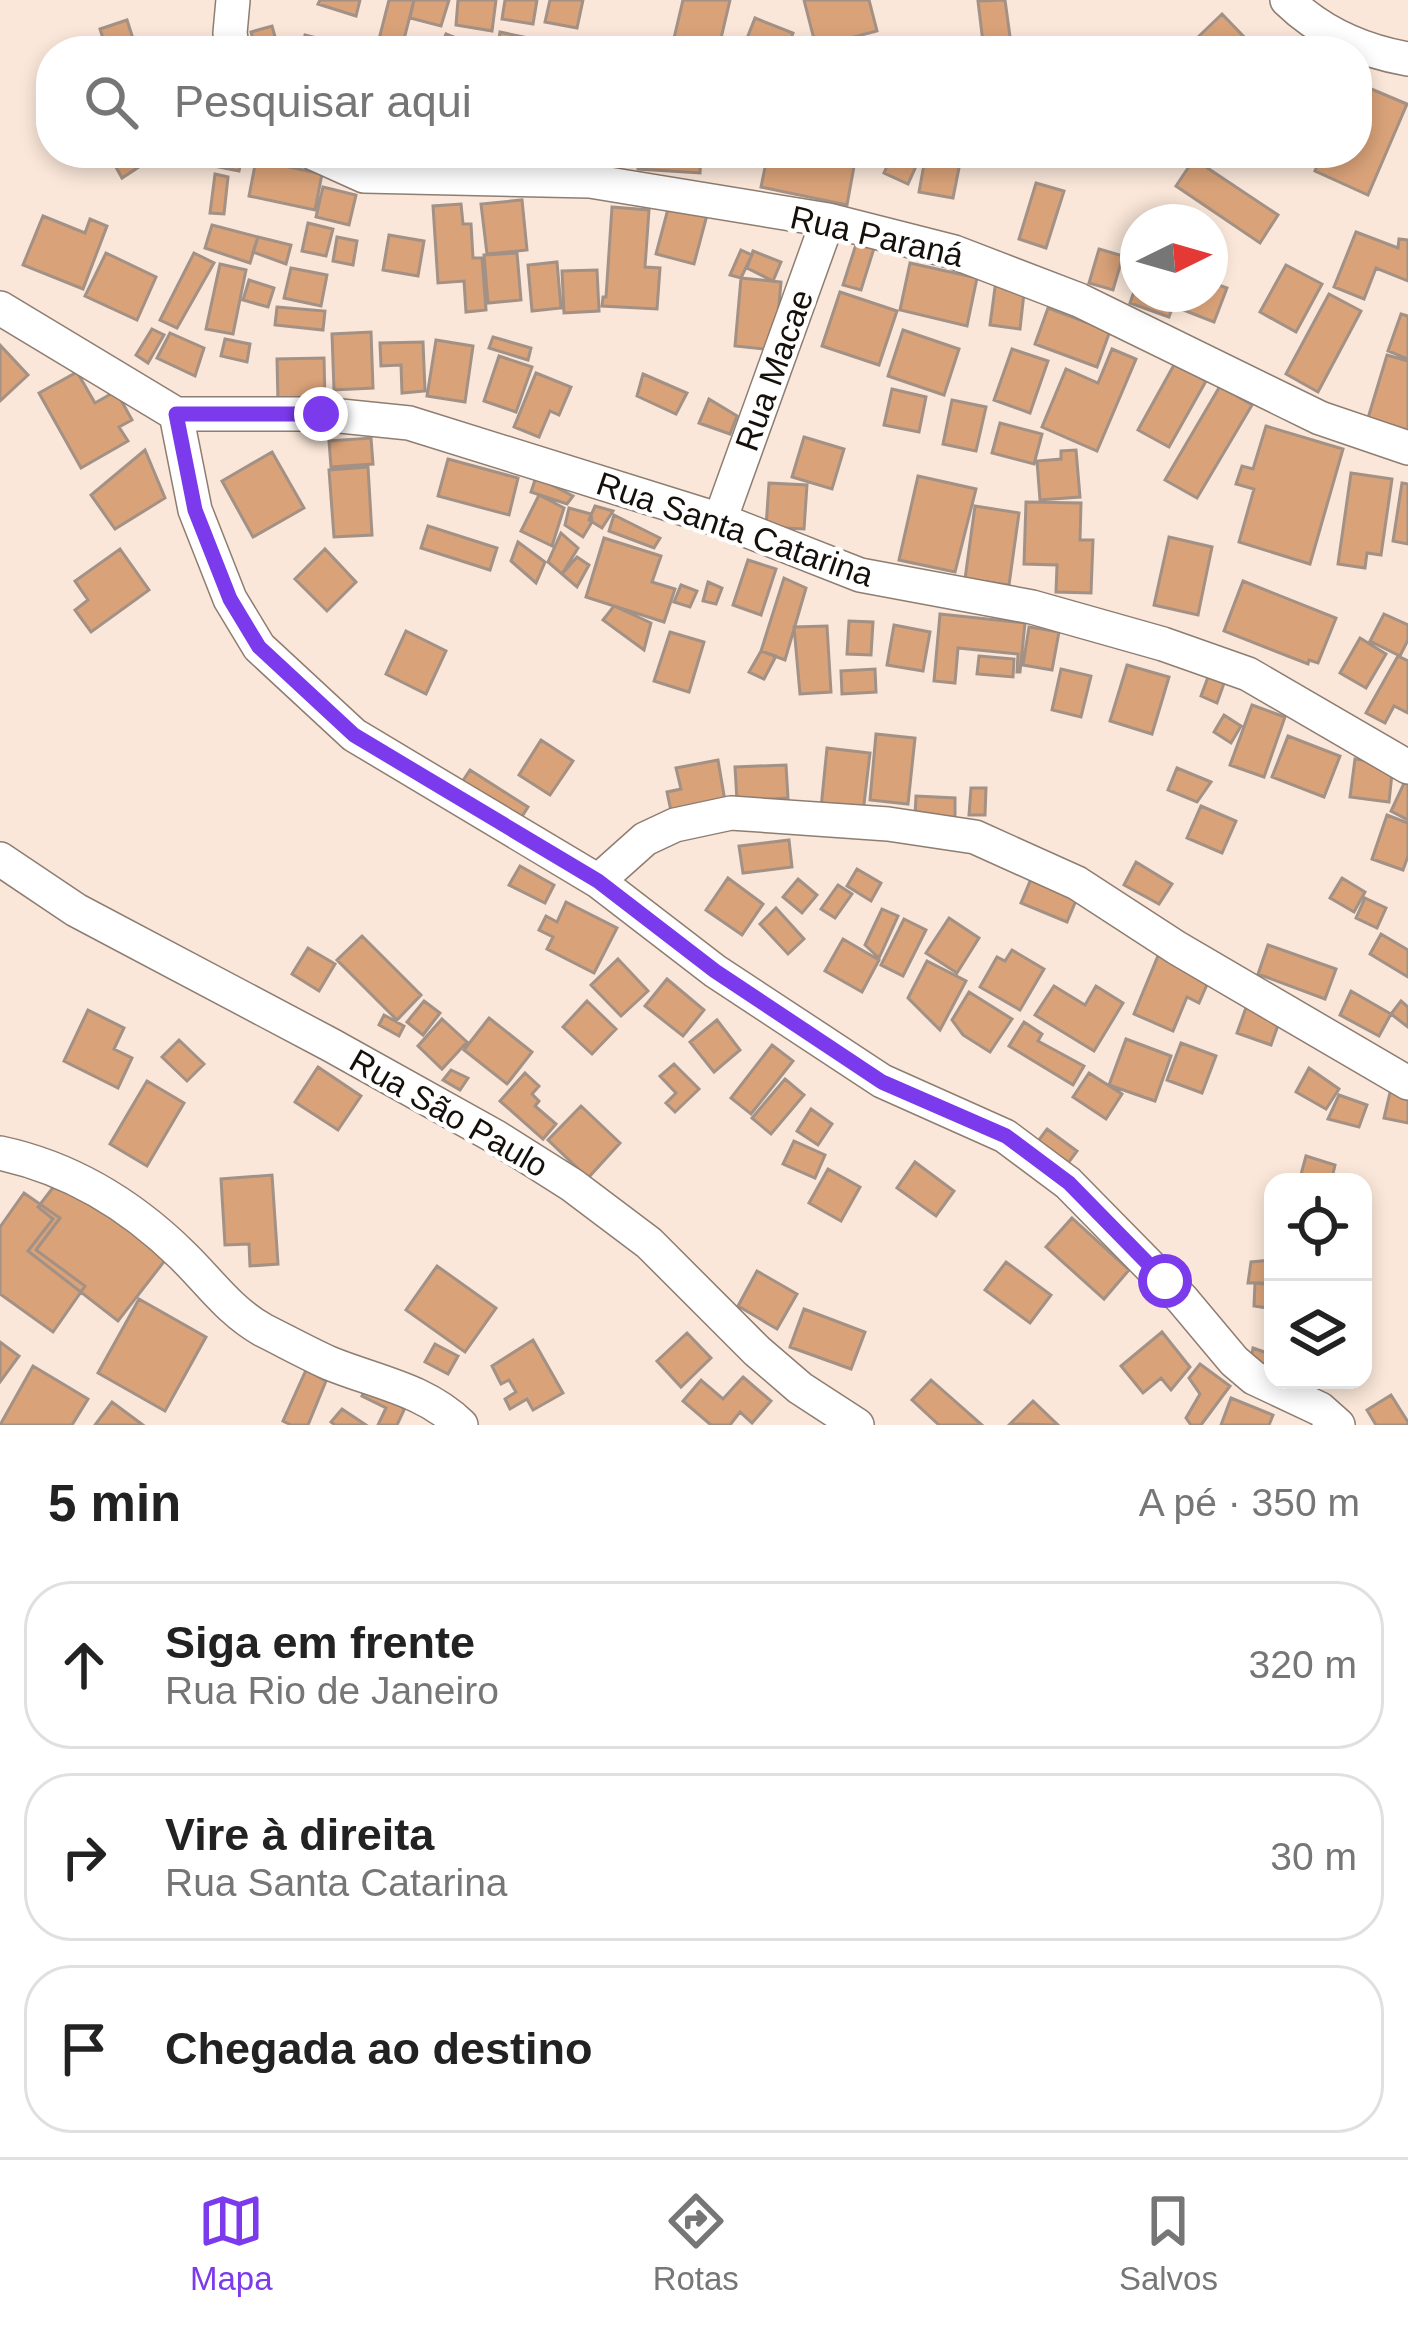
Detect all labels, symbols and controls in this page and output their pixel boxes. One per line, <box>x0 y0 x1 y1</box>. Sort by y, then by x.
search box <box>36 36 1372 168</box>
icon: search <box>78 69 144 135</box>
text: Pesquisar aqui <box>174 76 472 127</box>
street label: Rua Paraná <box>787 198 968 274</box>
north arrow <box>1120 204 1228 312</box>
street label: Rua Macae <box>728 284 820 456</box>
route end <box>294 387 348 441</box>
street label: Rua Santa Catarina <box>592 464 879 594</box>
street label: Rua São Paulo <box>344 1041 554 1185</box>
map controls <box>1264 1173 1372 1389</box>
button: locate <box>1264 1173 1372 1281</box>
route start <box>1138 1254 1192 1308</box>
button: layers <box>1264 1281 1372 1389</box>
text: 5 min <box>48 1475 181 1532</box>
text: A pé · 350 m <box>1139 1481 1360 1524</box>
text: Siga em frente <box>165 1617 475 1668</box>
icon: ahead <box>51 1632 117 1698</box>
text: 320 m <box>1249 1643 1357 1686</box>
text: Rua Rio de Janeiro <box>165 1669 499 1712</box>
text: Vire à direita <box>165 1809 434 1860</box>
icon: right <box>51 1824 117 1890</box>
text: 30 m <box>1270 1835 1357 1878</box>
text: Rua Santa Catarina <box>165 1861 508 1904</box>
icon: arrive <box>51 2016 117 2082</box>
text: Chegada ao destino <box>165 2023 593 2074</box>
tab: Mapa <box>190 2188 273 2298</box>
tab: Rotas <box>653 2188 739 2298</box>
tab: Salvos <box>1119 2188 1218 2298</box>

